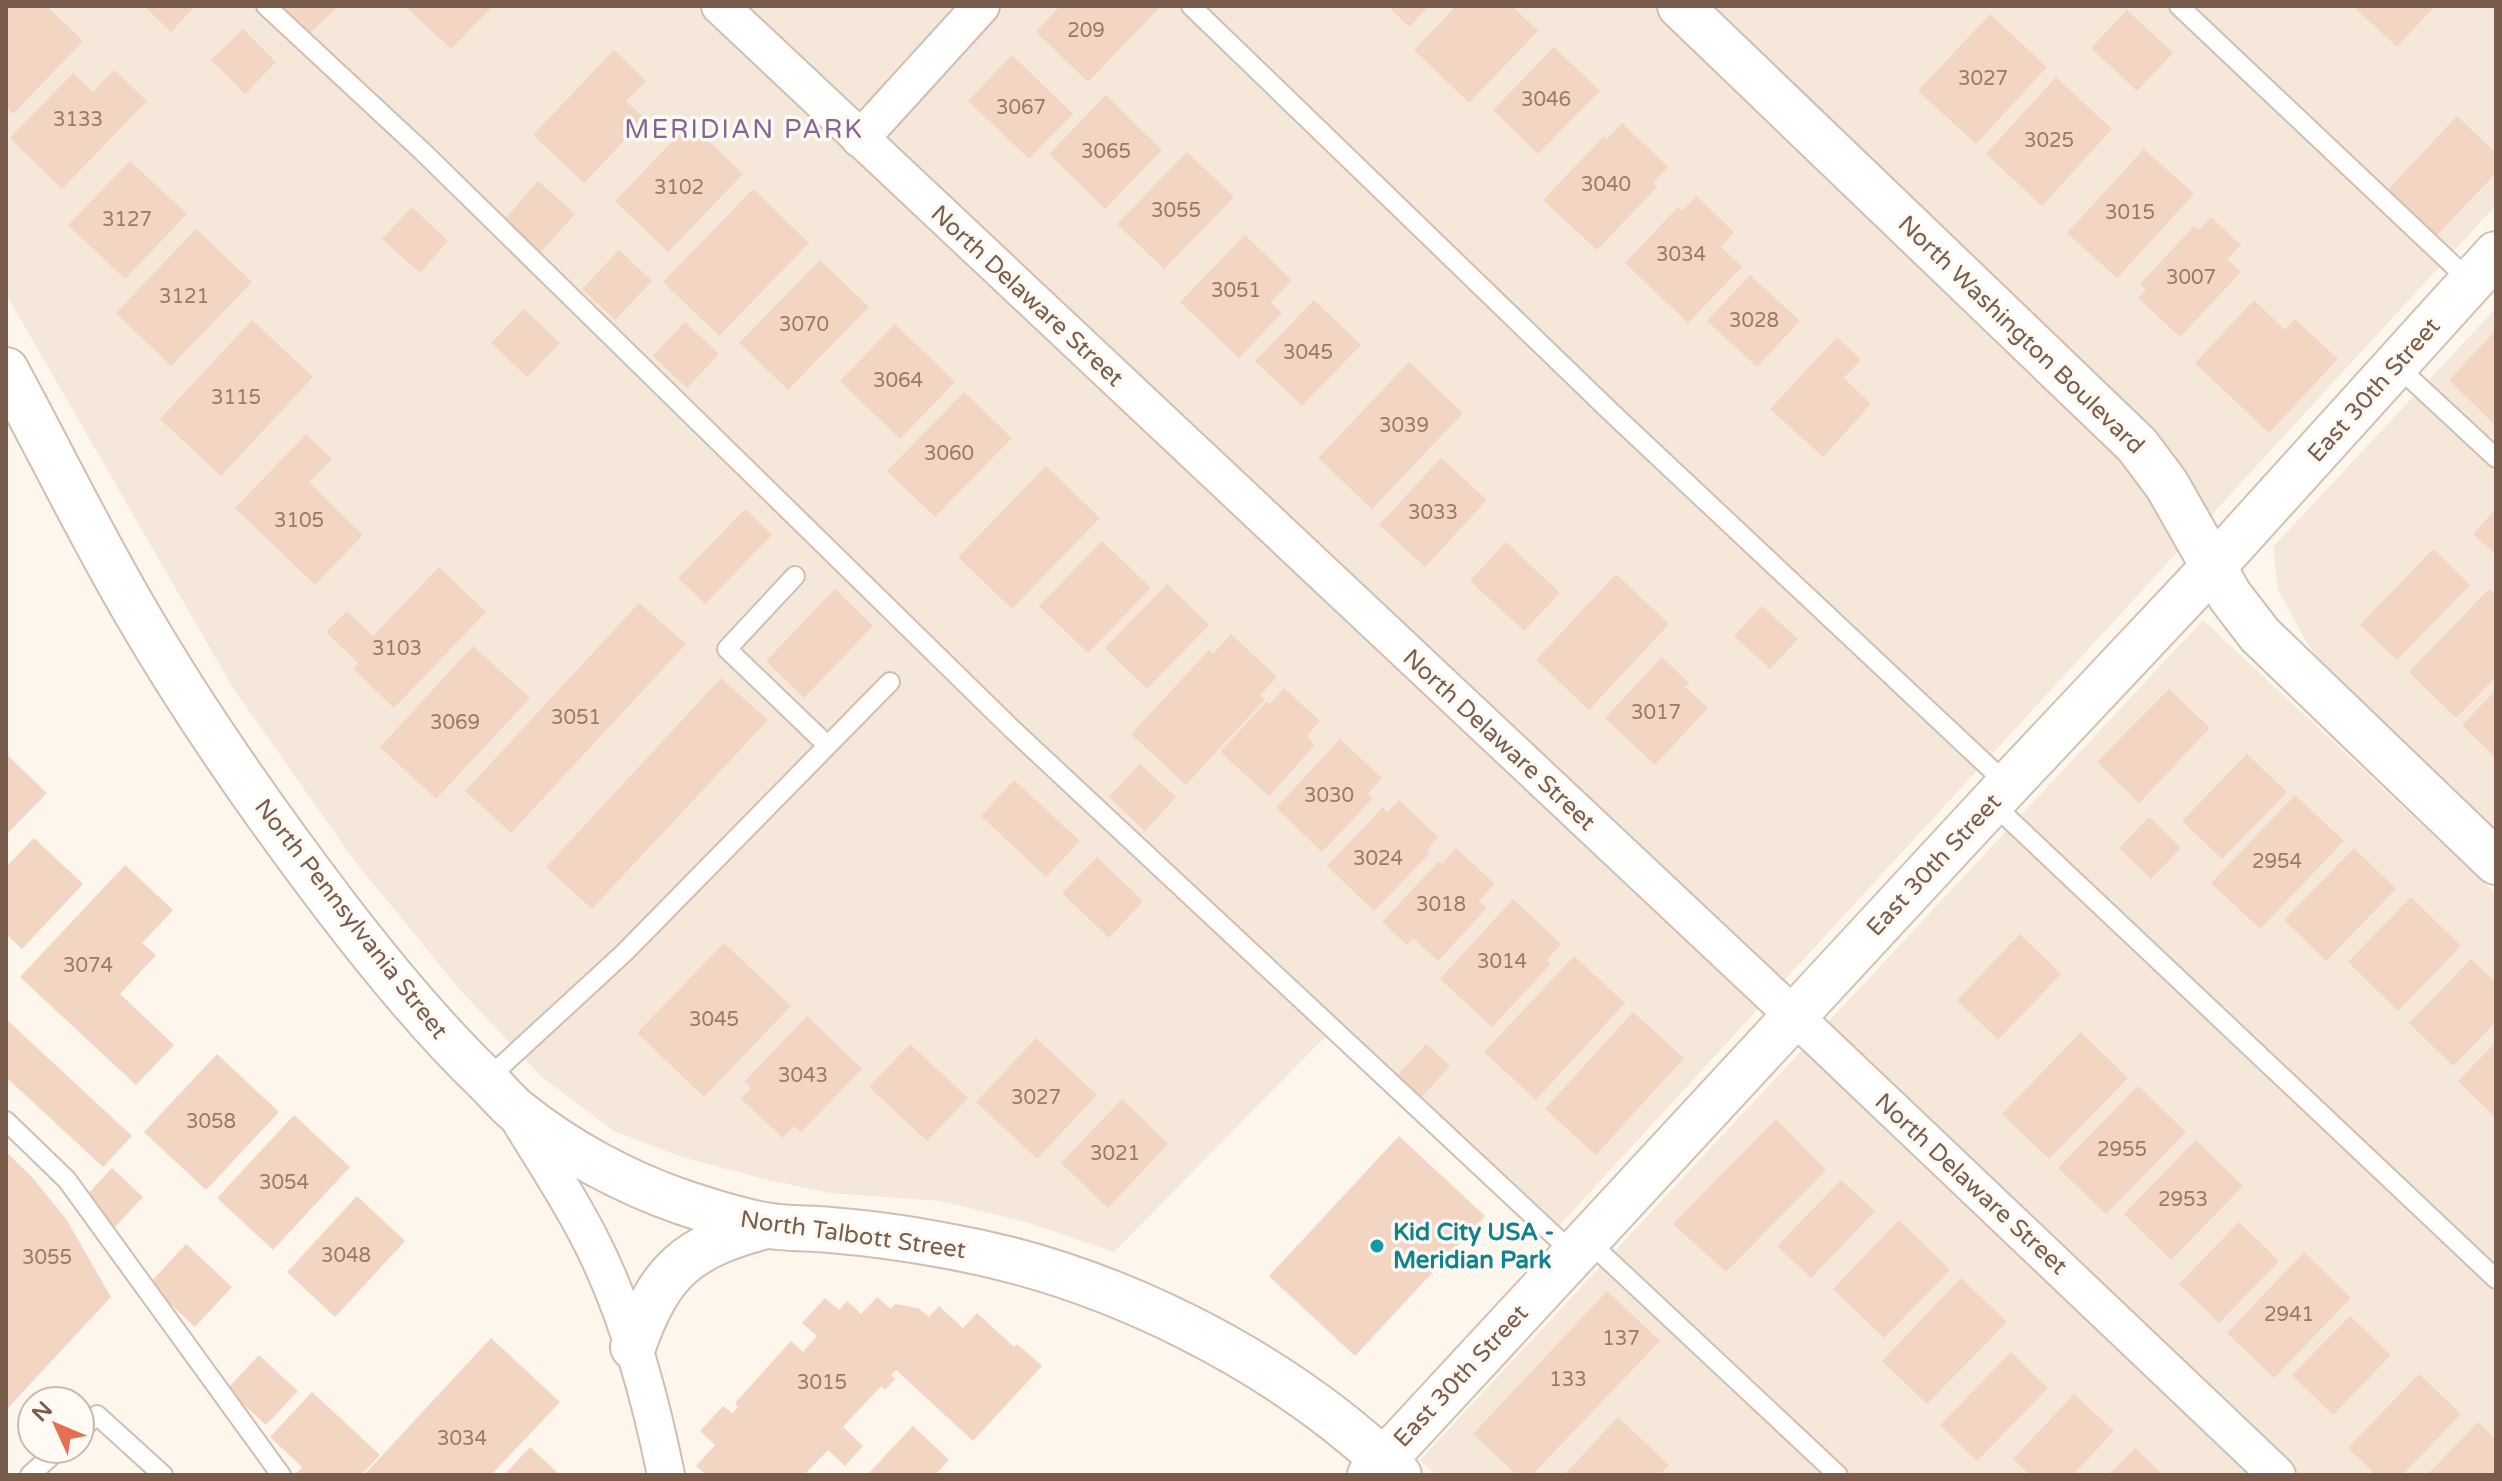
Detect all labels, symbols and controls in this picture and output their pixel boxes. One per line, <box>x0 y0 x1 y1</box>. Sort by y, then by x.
house number: 209 <box>1067 19 1105 43</box>
house number: 3027 <box>1958 67 2008 91</box>
house number: 3046 <box>1521 88 1571 112</box>
house number: 3067 <box>996 96 1046 120</box>
house number: 3133 <box>53 108 103 132</box>
district label: MERIDIAN PARK <box>624 114 864 145</box>
house number: 3025 <box>2024 129 2074 153</box>
house number: 3065 <box>1081 140 1131 164</box>
house number: 3040 <box>1581 173 1631 197</box>
house number: 3102 <box>654 176 704 200</box>
street label: North Delaware Street <box>925 199 1129 393</box>
house number: 3055 <box>1151 199 1201 223</box>
house number: 3015 <box>2105 201 2155 225</box>
house number: 3127 <box>102 208 152 232</box>
street label: North Washington Boulevard <box>1892 210 2150 460</box>
house number: 3034 <box>1656 243 1706 267</box>
house number: 3007 <box>2166 266 2216 290</box>
house number: 3051 <box>1211 279 1261 303</box>
house number: 3121 <box>159 285 209 309</box>
house number: 3028 <box>1729 309 1779 333</box>
street label: East 30th Street <box>2302 312 2446 468</box>
house number: 3070 <box>779 313 829 337</box>
house number: 3045 <box>1283 341 1333 365</box>
house number: 3064 <box>873 369 923 393</box>
house number: 3115 <box>211 386 261 410</box>
house number: 3039 <box>1379 414 1429 438</box>
house number: 3060 <box>924 442 974 466</box>
house number: 3033 <box>1408 501 1458 525</box>
house number: 3105 <box>274 509 324 533</box>
house number: 3103 <box>372 637 422 661</box>
street label: North Delaware Street <box>1397 643 1601 837</box>
house number: 3017 <box>1631 701 1681 725</box>
house number: 3051 <box>551 706 601 730</box>
house number: 3069 <box>430 711 480 735</box>
house number: 3030 <box>1304 784 1354 808</box>
street label: East 30th Street <box>1861 788 2007 942</box>
street label: North Pennsylvania Street <box>248 793 454 1045</box>
house number: 3024 <box>1353 847 1403 871</box>
house number: 2954 <box>2252 850 2302 874</box>
house number: 3018 <box>1416 893 1466 917</box>
house number: 3014 <box>1477 950 1527 974</box>
house number: 3074 <box>63 954 113 978</box>
house number: 3045 <box>689 1008 739 1032</box>
house number: 3043 <box>778 1064 828 1088</box>
house number: 3027 <box>1011 1086 1061 1110</box>
street label: North Delaware Street <box>1869 1087 2073 1281</box>
house number: 3058 <box>186 1110 236 1134</box>
house number: 2955 <box>2097 1138 2147 1162</box>
house number: 3021 <box>1090 1142 1140 1166</box>
house number: 3054 <box>259 1171 309 1195</box>
house number: 2953 <box>2158 1188 2208 1212</box>
street label: North Talbott Street <box>738 1205 968 1265</box>
place label: Kid City USA - Meridian Park <box>1393 1218 1554 1275</box>
marker: Kid City USA - Meridian Park <box>1368 1237 1386 1255</box>
house number: 3048 <box>321 1244 371 1268</box>
house number: 3055 <box>22 1246 72 1270</box>
street label: East 30th Street <box>1388 1299 1534 1453</box>
house number: 2941 <box>2264 1303 2314 1327</box>
house number: 137 <box>1602 1327 1640 1351</box>
house number: 133 <box>1549 1368 1587 1392</box>
house number: 3015 <box>797 1371 847 1395</box>
north arrow <box>16 1385 96 1465</box>
text: N <box>27 1396 58 1427</box>
house number: 3034 <box>437 1427 487 1451</box>

